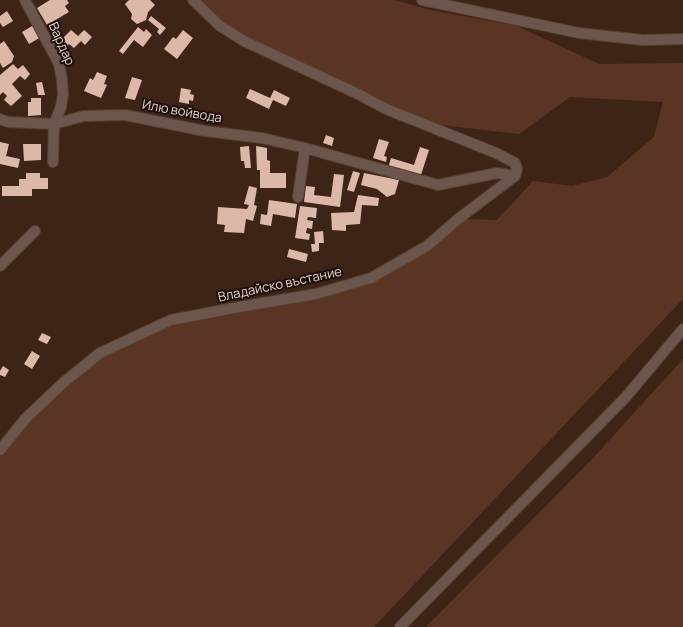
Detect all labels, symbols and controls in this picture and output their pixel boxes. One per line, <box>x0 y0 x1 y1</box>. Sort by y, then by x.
street label: Вардар <box>45 20 77 68</box>
street label: Илю войвода <box>141 97 223 127</box>
street label: Владайско въстание <box>217 264 343 306</box>

